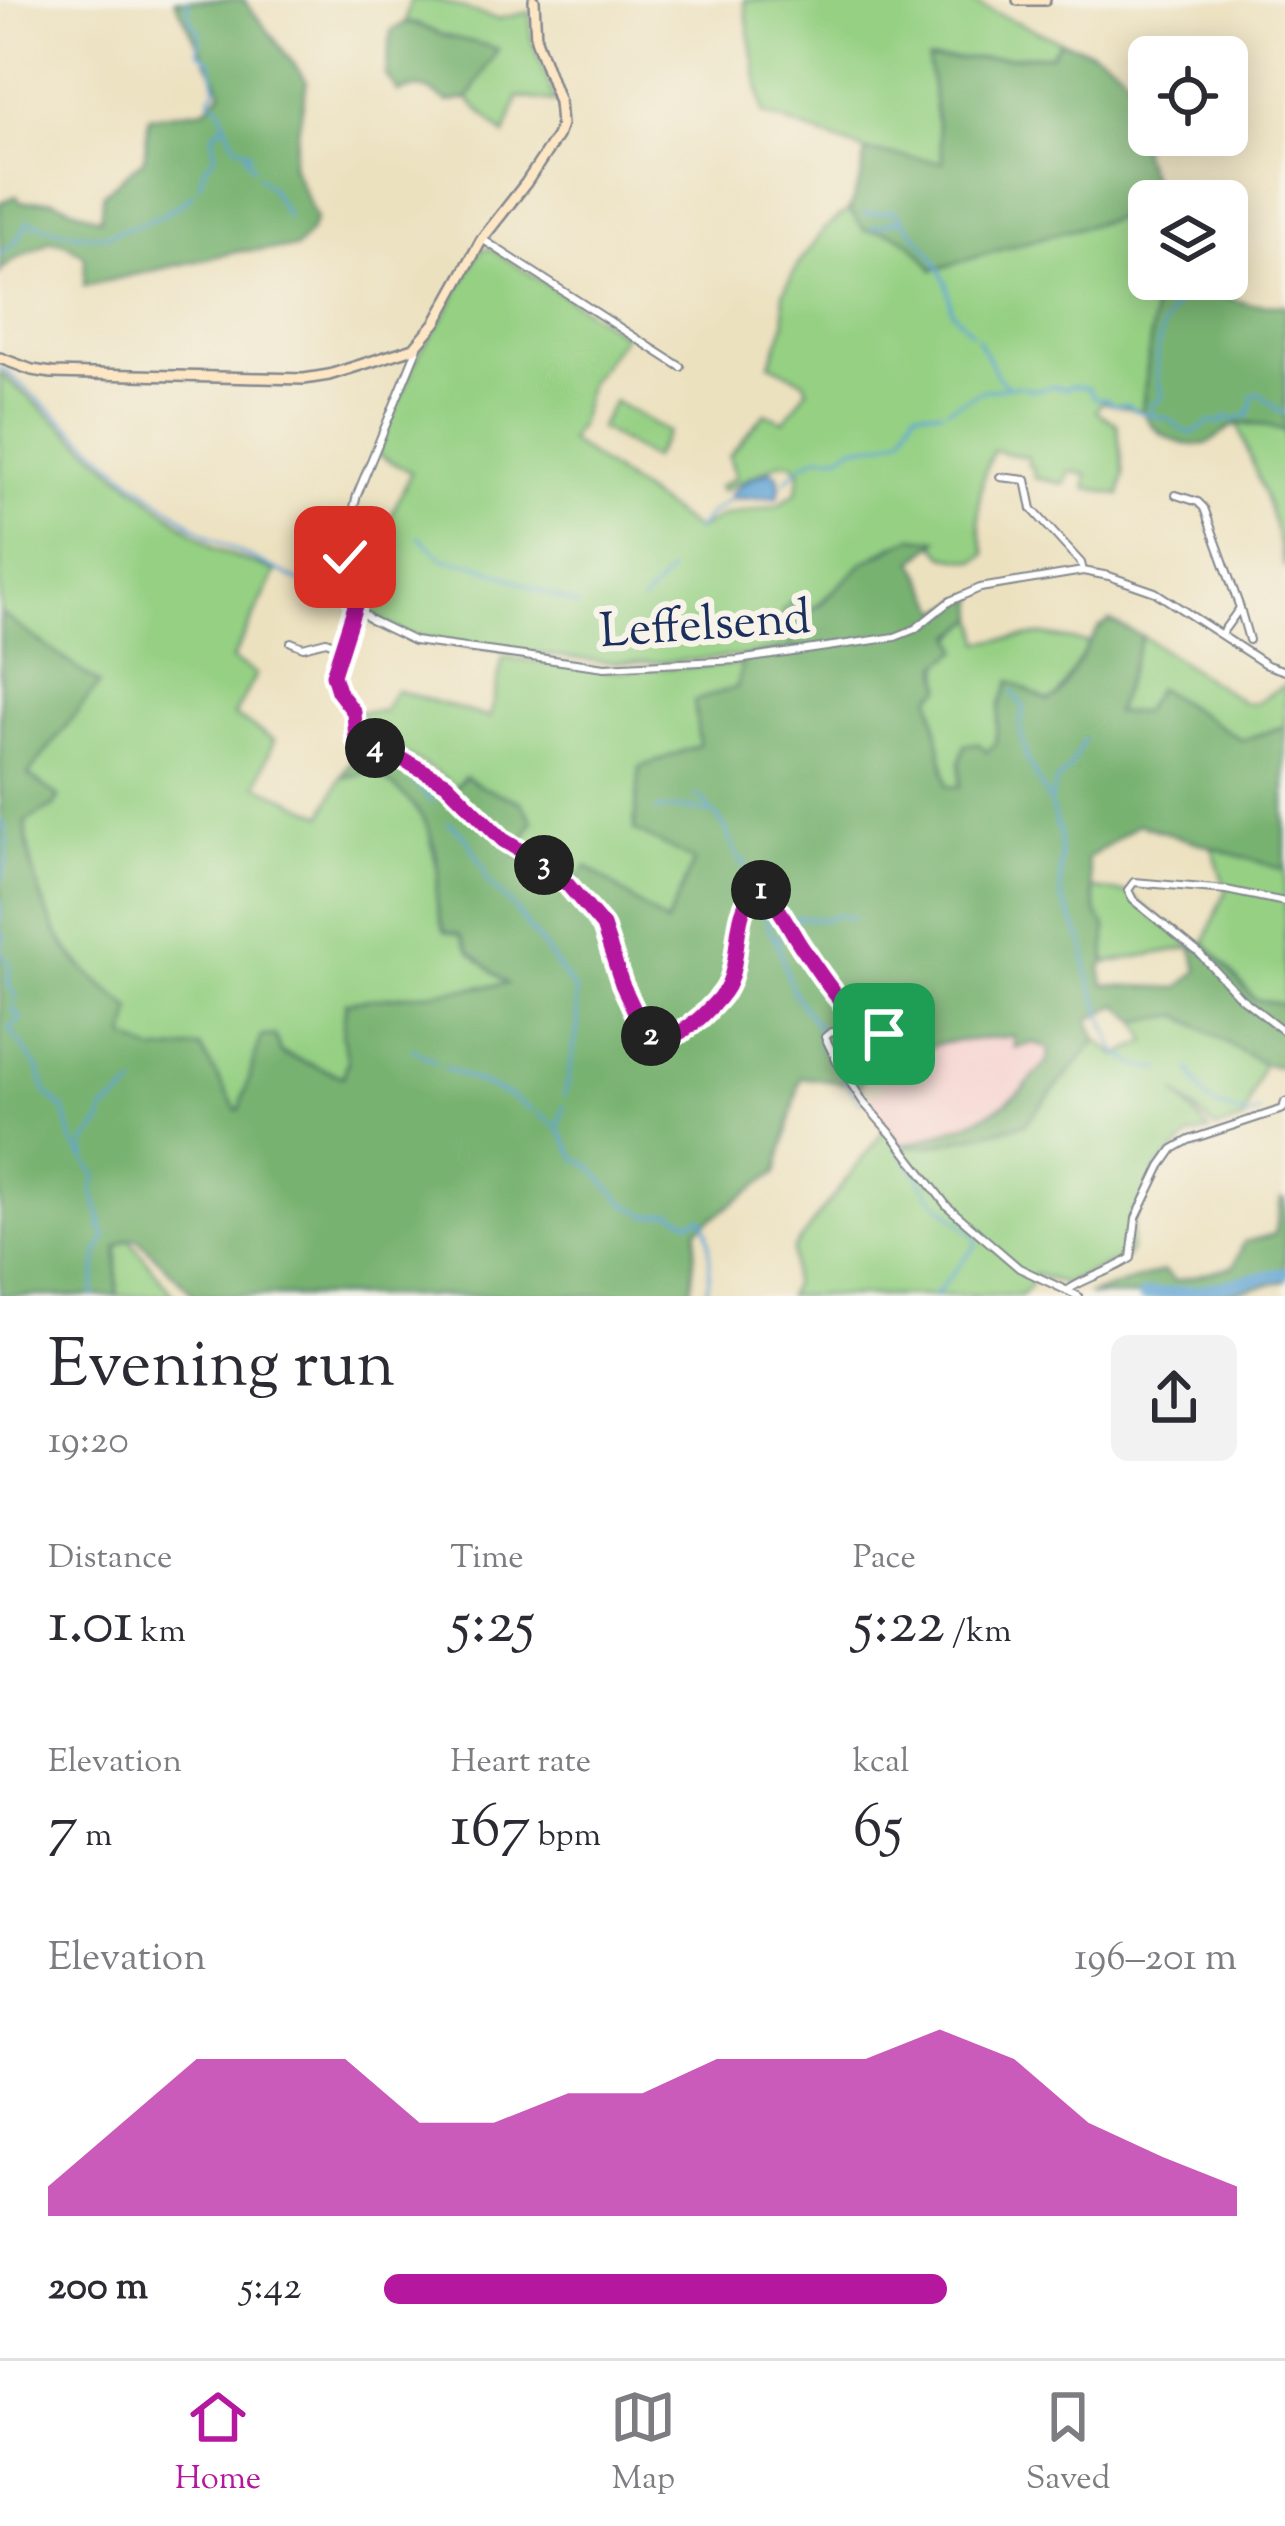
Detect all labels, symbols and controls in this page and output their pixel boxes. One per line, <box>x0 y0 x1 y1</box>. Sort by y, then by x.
map controls <box>1128 36 1248 300</box>
button: locate <box>1128 36 1248 156</box>
button: layers <box>1128 180 1248 300</box>
pin <box>294 506 396 608</box>
icon: check <box>312 524 378 590</box>
street label: Leffelsend <box>598 586 813 669</box>
pin: 4 <box>345 718 405 778</box>
text: 4 <box>367 724 383 772</box>
pin: 3 <box>514 835 574 895</box>
text: 3 <box>537 841 551 889</box>
pin: 1 <box>731 860 791 920</box>
text: 1 <box>755 866 767 914</box>
pin <box>833 983 935 1085</box>
icon: arrive <box>851 1001 917 1067</box>
pin: 2 <box>621 1006 681 1066</box>
text: 2 <box>643 1012 659 1060</box>
text: Evening run <box>48 1322 395 1417</box>
button: share <box>1111 1335 1237 1461</box>
text: 19:20 <box>48 1415 129 1471</box>
text: Distance <box>48 1535 172 1583</box>
text: Time <box>450 1535 524 1583</box>
text: Pace <box>853 1535 916 1583</box>
text: 1.01 <box>48 1583 133 1670</box>
text: 5:25 <box>450 1583 535 1670</box>
text: 5:22 <box>853 1583 945 1670</box>
text: km <box>133 1609 186 1657</box>
text: /km <box>945 1609 1012 1657</box>
text: Elevation <box>48 1739 182 1787</box>
text: Heart rate <box>450 1739 591 1787</box>
text: kcal <box>853 1739 909 1787</box>
text: 7 <box>48 1787 78 1874</box>
text: 167 <box>450 1787 531 1874</box>
text: 65 <box>853 1787 903 1874</box>
text: m <box>78 1813 112 1861</box>
text: bpm <box>531 1813 601 1861</box>
text: Elevation <box>48 1932 206 1988</box>
text: 196–201 m <box>1074 1932 1237 1988</box>
text: 200 m <box>48 2261 148 2317</box>
text: 5:42 <box>240 2261 301 2317</box>
tab: Home <box>175 2384 261 2504</box>
tab: Map <box>610 2384 676 2504</box>
tab: Saved <box>1026 2384 1110 2504</box>

